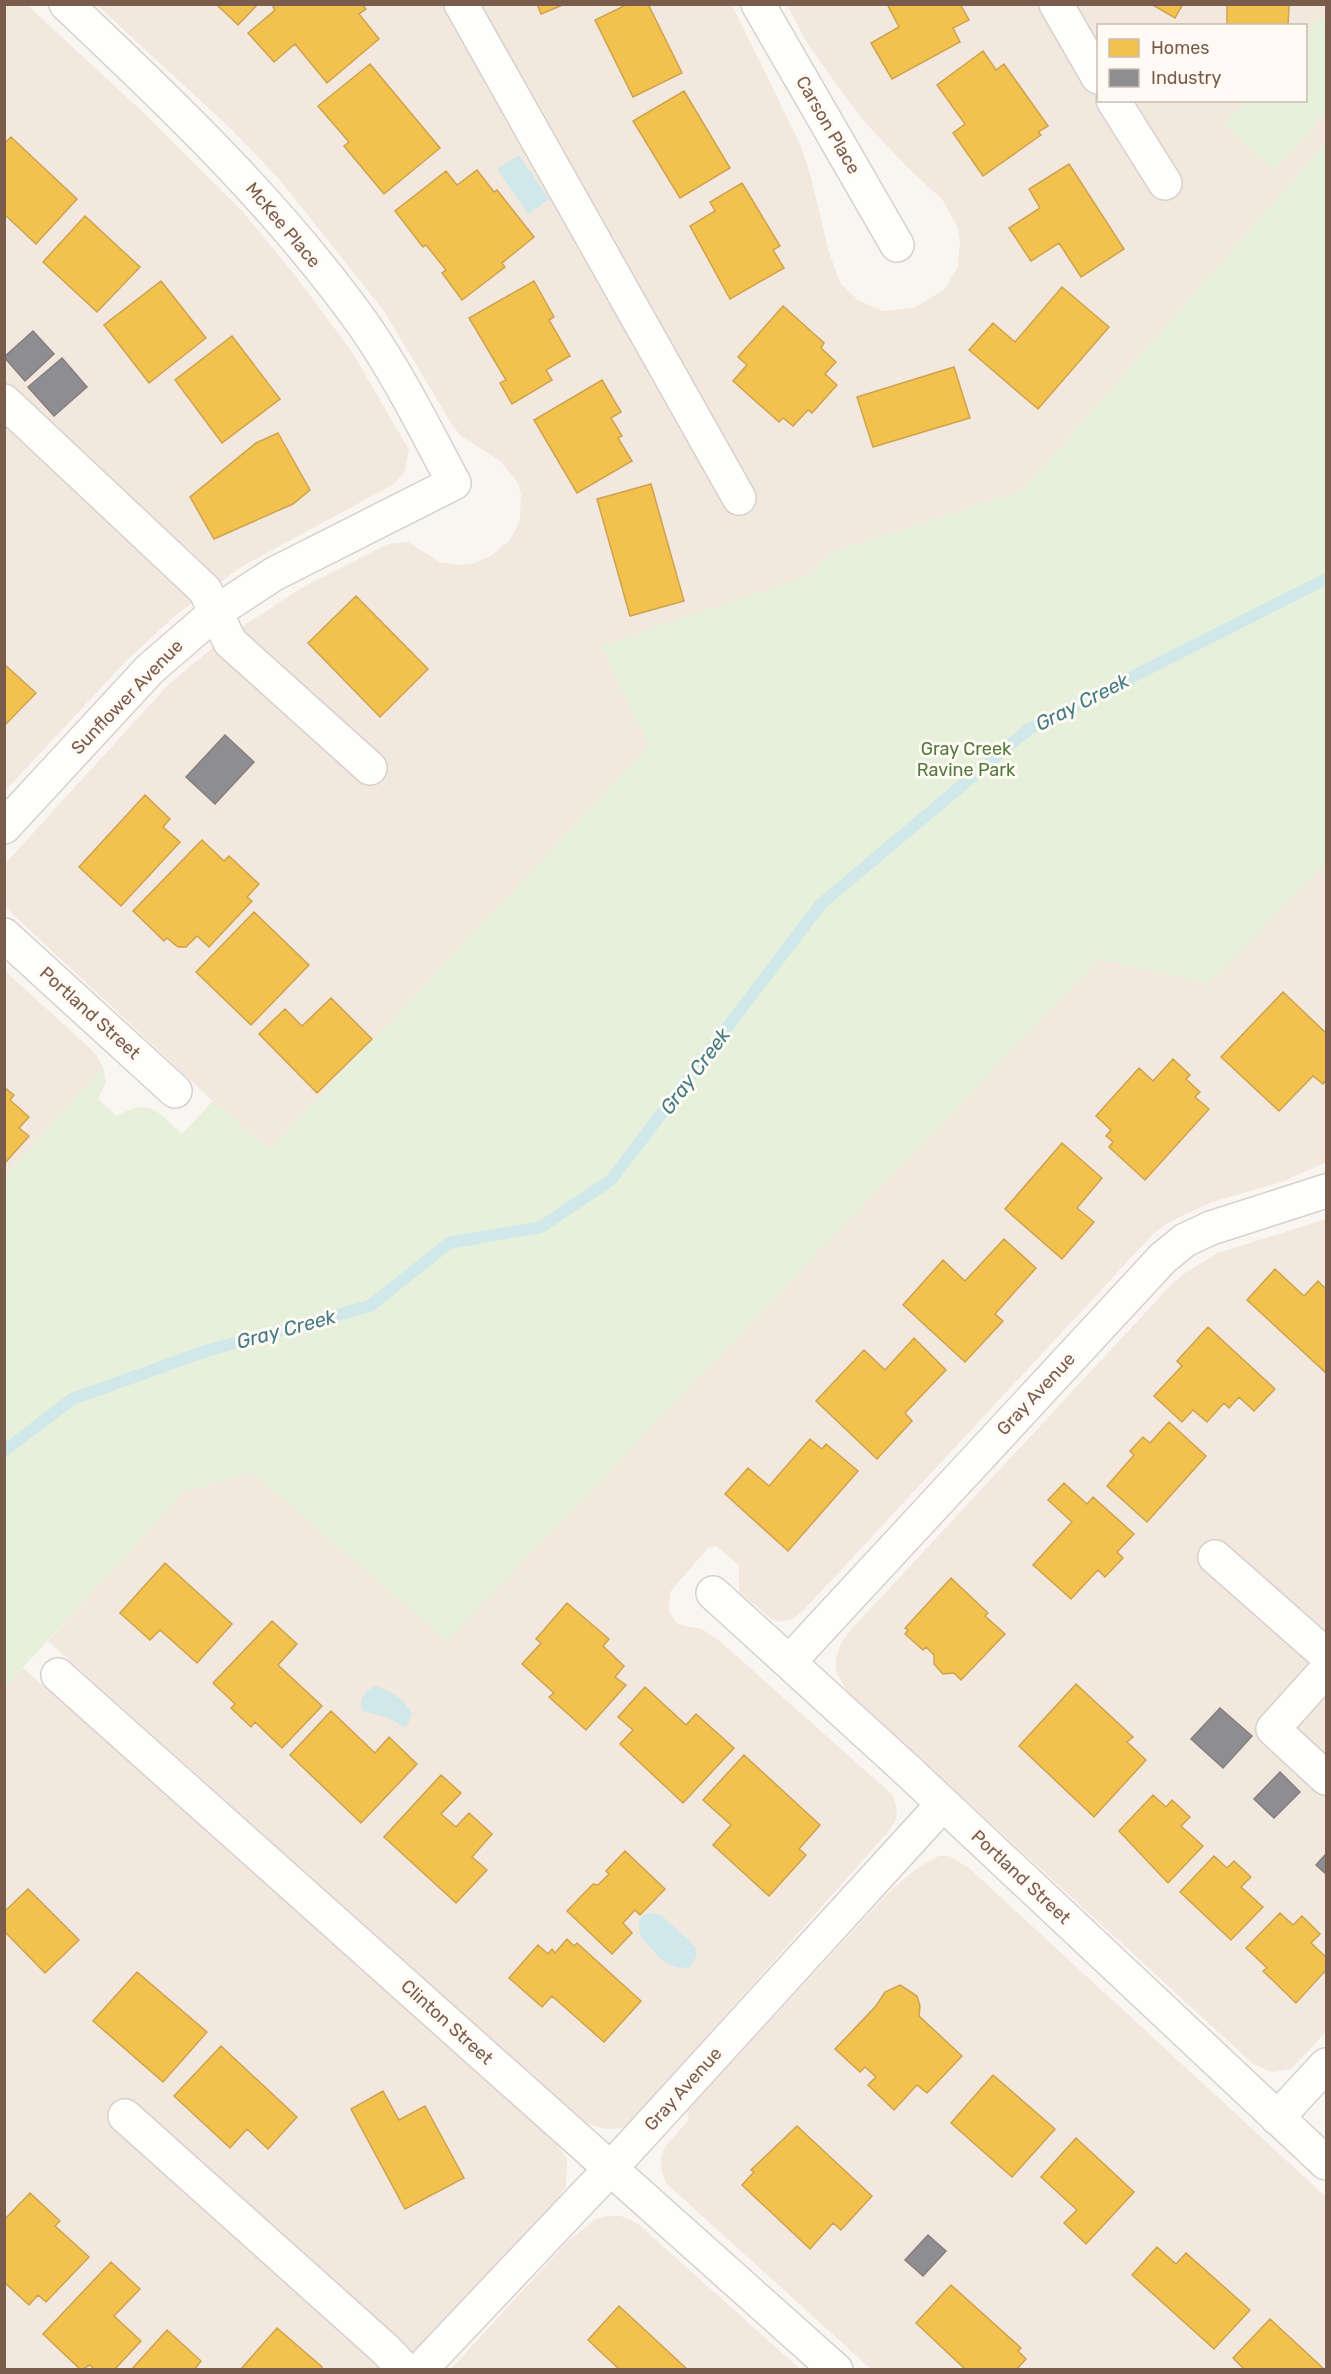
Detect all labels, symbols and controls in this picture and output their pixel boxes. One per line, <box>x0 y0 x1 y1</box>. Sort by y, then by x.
legend <box>1097 24 1307 102</box>
text: Homes <box>1151 37 1209 59</box>
text: Industry <box>1151 67 1221 89</box>
street label: Carson Place <box>791 72 865 178</box>
street label: McKee Place <box>241 178 325 272</box>
street label: Sunflower Avenue <box>67 635 187 759</box>
water label: Gray Creek <box>1031 668 1133 736</box>
park label: Gray Creek Ravine Park <box>917 738 1016 781</box>
street label: Portland Street <box>35 962 145 1064</box>
water label: Gray Creek <box>655 1023 736 1119</box>
water label: Gray Creek <box>234 1304 339 1354</box>
street label: Gray Avenue <box>992 1348 1080 1440</box>
street label: Portland Street <box>967 1825 1075 1929</box>
street label: Clinton Street <box>396 1975 498 2069</box>
street label: Gray Avenue <box>640 2043 726 2135</box>

